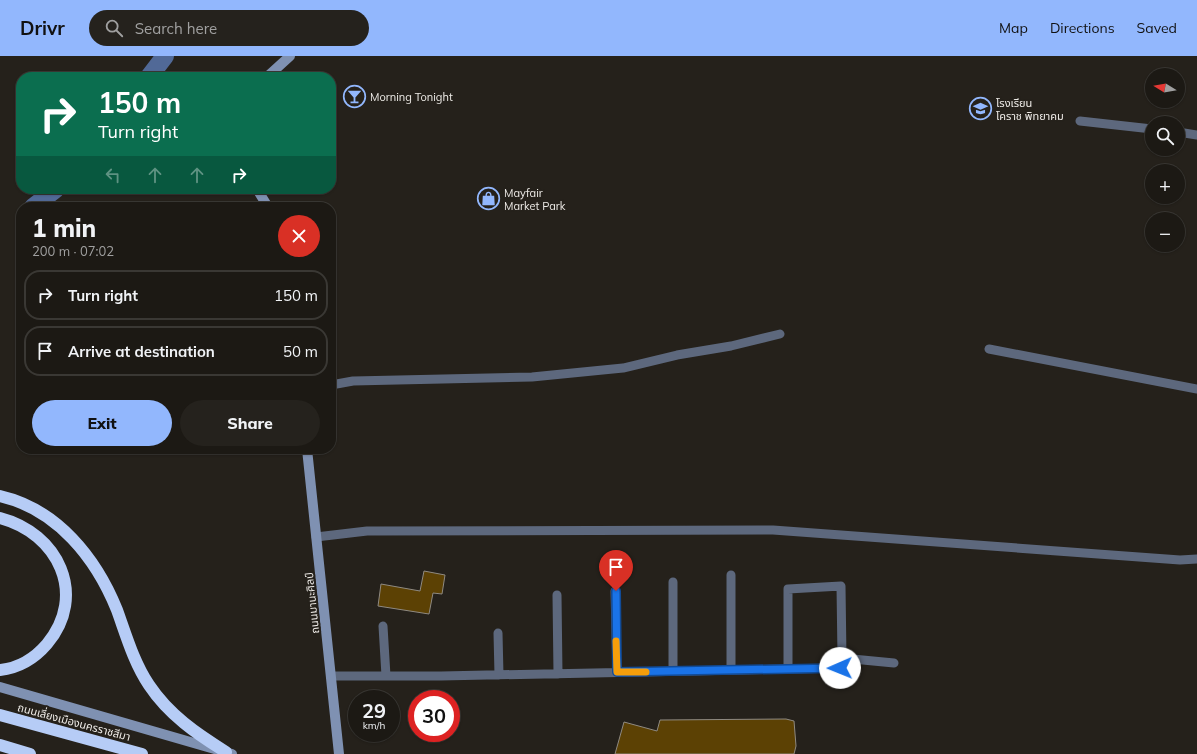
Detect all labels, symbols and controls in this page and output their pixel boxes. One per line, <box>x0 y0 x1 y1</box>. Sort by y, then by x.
search box <box>89 10 369 46</box>
text: Drivr <box>20 16 65 40</box>
icon: search <box>103 17 125 39</box>
text: Search here <box>135 19 217 38</box>
text: Map <box>999 19 1028 37</box>
text: Directions <box>1050 19 1115 37</box>
text: Saved <box>1137 19 1177 37</box>
north arrow <box>1145 68 1185 108</box>
map controls <box>1145 68 1185 252</box>
bar icon: Morning Tonight <box>342 84 368 110</box>
text: 150 m <box>98 85 181 120</box>
icon: right <box>32 88 84 140</box>
place label: Morning Tonight <box>370 90 453 104</box>
school or university icon: โรงเรียน โคราช พิทยาคม <box>968 96 994 122</box>
place label: โรงเรียน โคราช พิทยาคม <box>996 96 1064 123</box>
button: search <box>1145 116 1185 156</box>
text: Turn right <box>98 120 178 143</box>
icon: left <box>102 164 124 186</box>
icon: ahead <box>144 164 166 186</box>
icon: ahead <box>186 164 208 186</box>
icon: right <box>228 164 250 186</box>
button: + <box>1145 164 1185 204</box>
shop icon: Mayfair Market Park <box>475 186 501 212</box>
place label: Mayfair Market Park <box>504 186 566 213</box>
button: − <box>1145 212 1185 252</box>
text: 1 min <box>32 213 96 243</box>
button: close <box>278 215 320 257</box>
text: 200 m · 07:02 <box>32 243 114 259</box>
icon: right <box>34 284 56 306</box>
text: Turn right <box>68 286 138 305</box>
text: 150 m <box>274 286 318 305</box>
icon: arrive <box>34 340 56 362</box>
text: Arrive at destination <box>68 342 215 361</box>
text: 50 m <box>283 342 318 361</box>
button: Exit <box>32 400 172 446</box>
button: Share <box>180 400 320 446</box>
pin <box>599 550 633 591</box>
icon: arrive <box>605 556 627 578</box>
street label: ถนนมานะศิลป์ <box>302 572 322 634</box>
position arrow <box>819 647 861 689</box>
speed limit sign: 30 <box>408 690 460 742</box>
text: 29 <box>362 698 386 723</box>
street label: ถนนเลี่ยงเมืองนครราชสีมา <box>16 699 132 744</box>
text: km/h <box>363 719 385 732</box>

